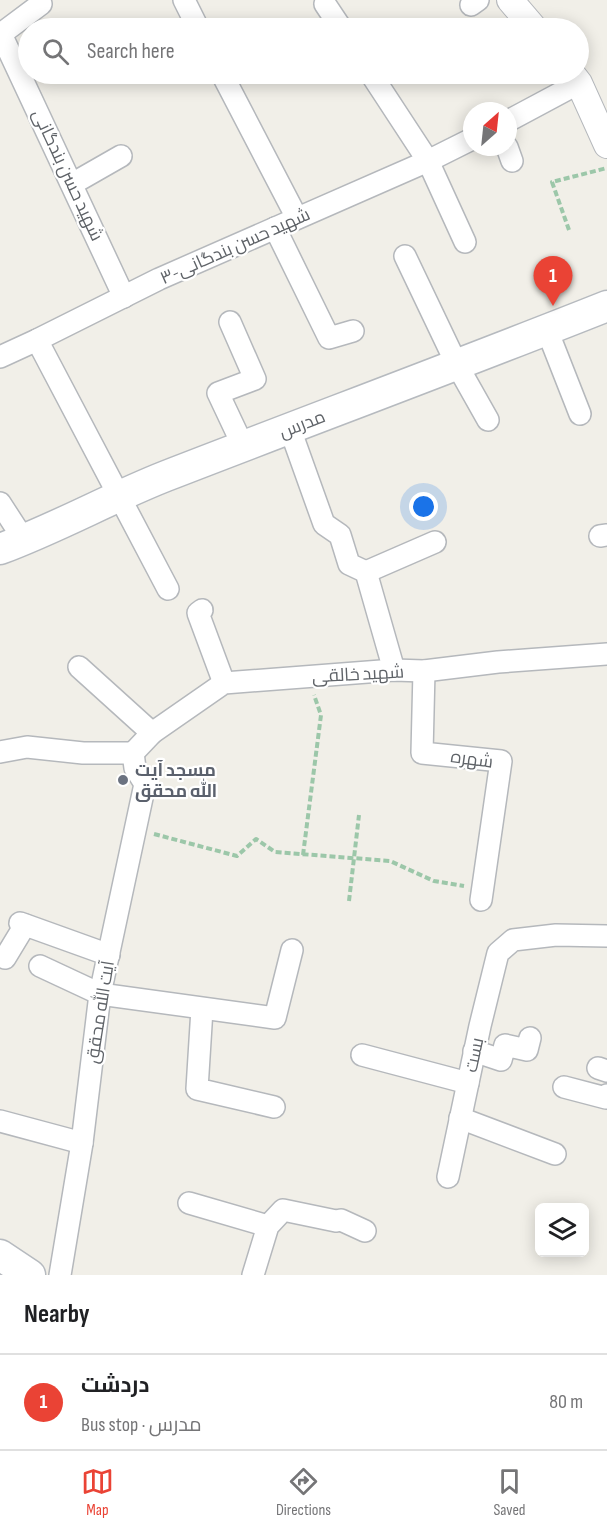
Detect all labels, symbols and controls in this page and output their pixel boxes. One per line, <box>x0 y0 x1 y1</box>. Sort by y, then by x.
search box <box>18 18 589 84</box>
icon: search <box>39 35 72 68</box>
text: Search here <box>87 38 174 65</box>
north arrow <box>463 102 517 156</box>
street label: شهید حسن بندگانی <box>28 106 107 244</box>
street label: ۳-شهید حسن بندگانی <box>157 204 313 289</box>
pin: 1 <box>534 256 572 306</box>
street label: مدرس <box>276 406 328 443</box>
your location <box>409 492 438 521</box>
street label: شهید خالقی <box>311 662 405 687</box>
street label: شهره <box>449 746 495 773</box>
place label: مسجد آیت الله محقق <box>135 760 217 802</box>
marker: مسجد آیت الله محقق <box>116 773 130 787</box>
street label: آیت الله محقق <box>80 959 120 1065</box>
street label: بست <box>461 1036 488 1074</box>
map controls <box>535 1203 589 1257</box>
button: layers <box>535 1203 589 1257</box>
text: Nearby <box>24 1299 90 1330</box>
text: دردشت <box>81 1372 149 1399</box>
text: 1 <box>40 1390 47 1414</box>
text: 80 m <box>549 1390 583 1414</box>
text: Bus stop · مدرس <box>81 1413 202 1437</box>
tab: Map <box>81 1465 114 1520</box>
tab: Directions <box>276 1465 331 1520</box>
tab: Saved <box>493 1465 526 1520</box>

